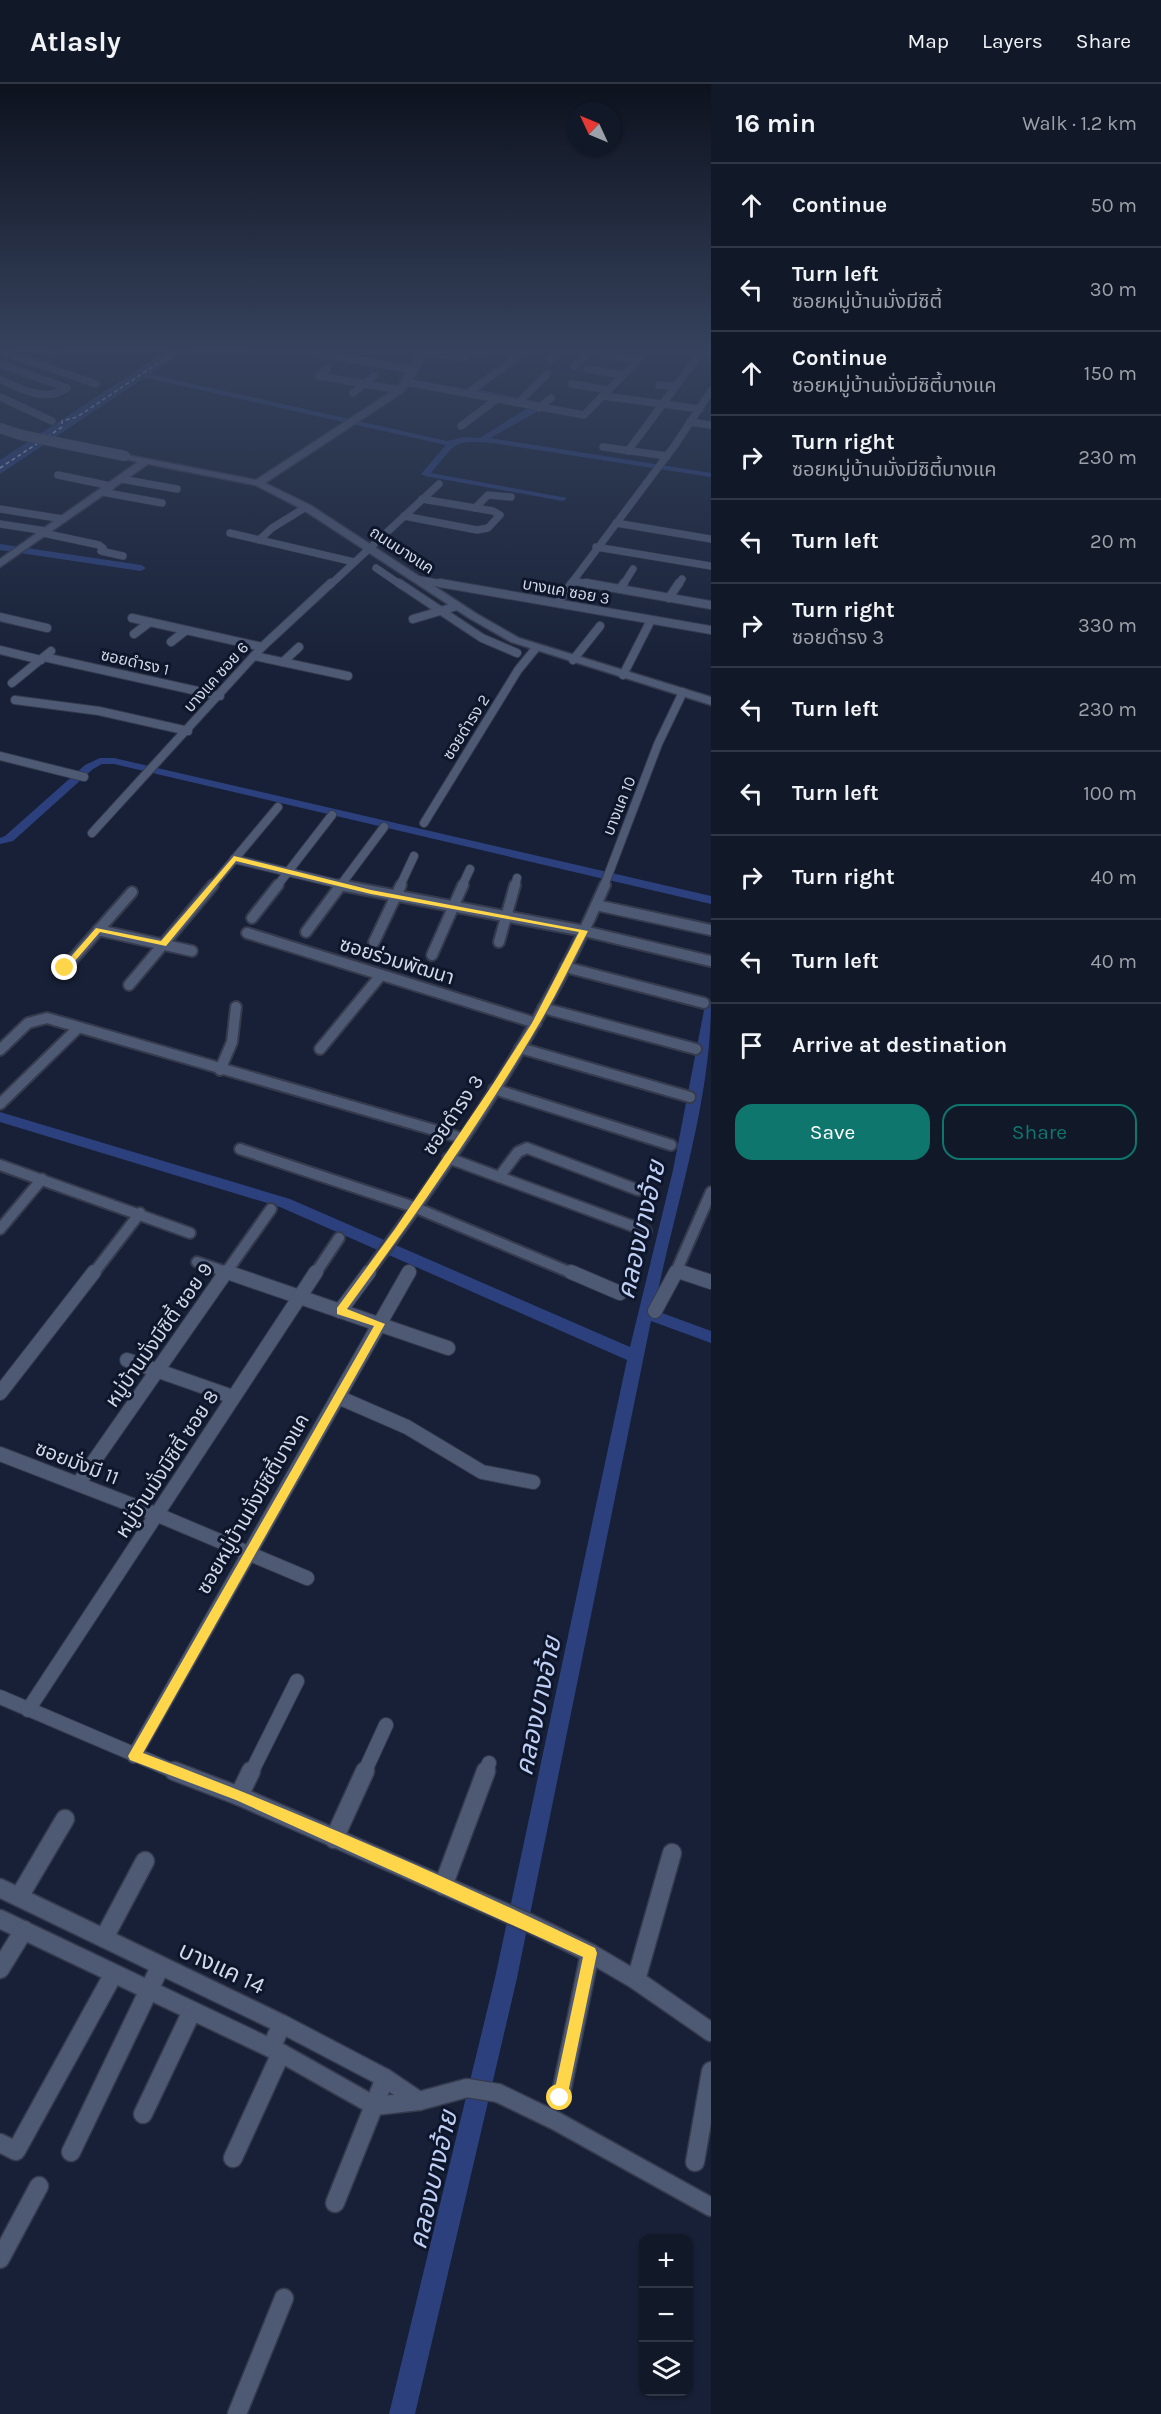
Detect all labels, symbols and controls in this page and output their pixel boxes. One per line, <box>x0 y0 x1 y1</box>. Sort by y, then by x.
text: Atlasly <box>30 25 121 58</box>
text: Map <box>907 29 949 53</box>
text: Layers <box>982 29 1043 53</box>
text: Share <box>1076 29 1131 53</box>
north arrow <box>567 102 621 156</box>
text: 16 min <box>735 108 816 139</box>
text: Walk · 1.2 km <box>1022 112 1137 135</box>
icon: ahead <box>735 189 768 222</box>
text: Continue <box>792 192 887 218</box>
text: 50 m <box>1090 194 1137 217</box>
text: Turn left <box>792 261 879 287</box>
icon: left <box>735 273 768 306</box>
text: 30 m <box>1090 278 1137 301</box>
text: ซอยหมู่บ้านมั่งมีซิตี้ <box>792 290 942 313</box>
text: Continue <box>792 345 887 371</box>
icon: ahead <box>735 357 768 390</box>
text: 150 m <box>1084 362 1137 385</box>
text: ซอยหมู่บ้านมั่งมีซิตี้บางแค <box>792 374 996 397</box>
text: Turn right <box>792 429 895 455</box>
icon: right <box>735 441 768 474</box>
text: 230 m <box>1078 446 1137 469</box>
text: ซอยหมู่บ้านมั่งมีซิตี้บางแค <box>792 458 996 481</box>
street label: ถนนบางแค <box>366 522 438 578</box>
icon: left <box>735 525 768 558</box>
text: Turn left <box>792 528 879 554</box>
text: 20 m <box>1090 530 1137 553</box>
street label: บางแค ซอย 3 <box>521 574 611 608</box>
text: Turn right <box>792 597 895 623</box>
icon: right <box>735 609 768 642</box>
text: 330 m <box>1078 614 1137 637</box>
text: ซอยดำรง 3 <box>792 626 884 649</box>
street label: บางแค ซอย 6 <box>180 638 252 716</box>
street label: ซอยดำรง 1 <box>99 645 171 679</box>
street label: ซอยดำรง 2 <box>438 691 494 763</box>
icon: left <box>735 693 768 726</box>
text: Turn left <box>792 696 879 722</box>
text: 230 m <box>1078 698 1137 721</box>
street label: บางแค 10 <box>599 774 639 838</box>
icon: left <box>735 777 768 810</box>
text: Turn left <box>792 780 879 806</box>
text: 100 m <box>1083 782 1137 805</box>
icon: right <box>735 861 768 894</box>
text: Turn right <box>792 864 895 890</box>
text: 40 m <box>1091 866 1137 889</box>
street label: ซอยร่วมพัฒนา <box>337 933 457 989</box>
icon: left <box>735 945 768 978</box>
text: Turn left <box>792 948 879 974</box>
text: 40 m <box>1091 950 1137 973</box>
route end <box>51 954 77 980</box>
icon: arrive <box>735 1029 768 1062</box>
text: Arrive at destination <box>792 1032 1007 1058</box>
street label: ซอยดำรง 3 <box>418 1070 488 1160</box>
button: Save <box>735 1104 930 1160</box>
button: Share <box>942 1104 1137 1160</box>
water label: คลองบางอ้าย <box>610 1156 672 1302</box>
street label: หมู่บ้านมั่งมีซิตี้ ซอย 9 <box>98 1257 218 1412</box>
street label: หมู่บ้านมั่งมีซิตี้ ซอย 8 <box>108 1384 224 1543</box>
street label: ซอยหมู่บ้านมั่งมีซิตี้บางแค <box>189 1408 315 1599</box>
street label: ซอยมั่งมี 11 <box>32 1435 123 1489</box>
water label: คลองบางอ้าย <box>508 1632 568 1778</box>
street label: บางแค 14 <box>174 1936 270 2000</box>
route start <box>546 2084 572 2110</box>
water label: คลองบางอ้าย <box>402 2106 464 2252</box>
map controls <box>639 2234 693 2396</box>
button: + <box>639 2234 693 2288</box>
button: − <box>639 2288 693 2342</box>
button: layers <box>639 2342 693 2396</box>

